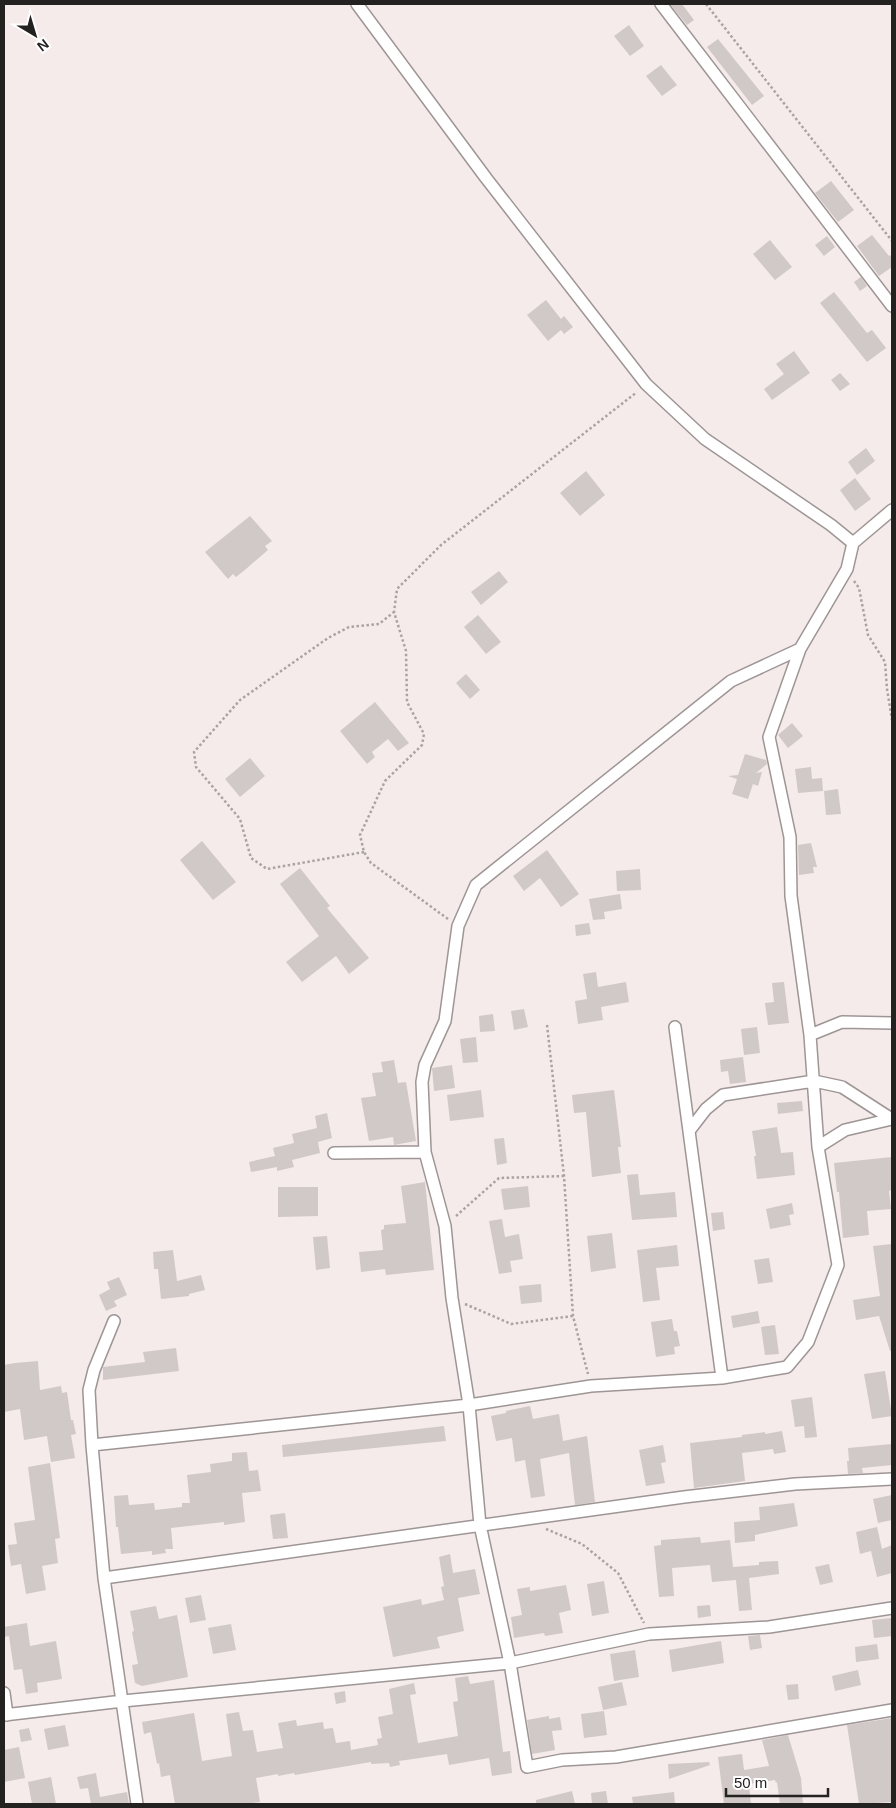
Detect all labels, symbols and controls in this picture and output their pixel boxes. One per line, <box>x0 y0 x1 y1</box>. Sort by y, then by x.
north arrow <box>10 10 60 60</box>
text: N <box>34 36 52 55</box>
scale bar <box>726 1766 828 1798</box>
text: 50 m <box>734 1774 767 1791</box>

